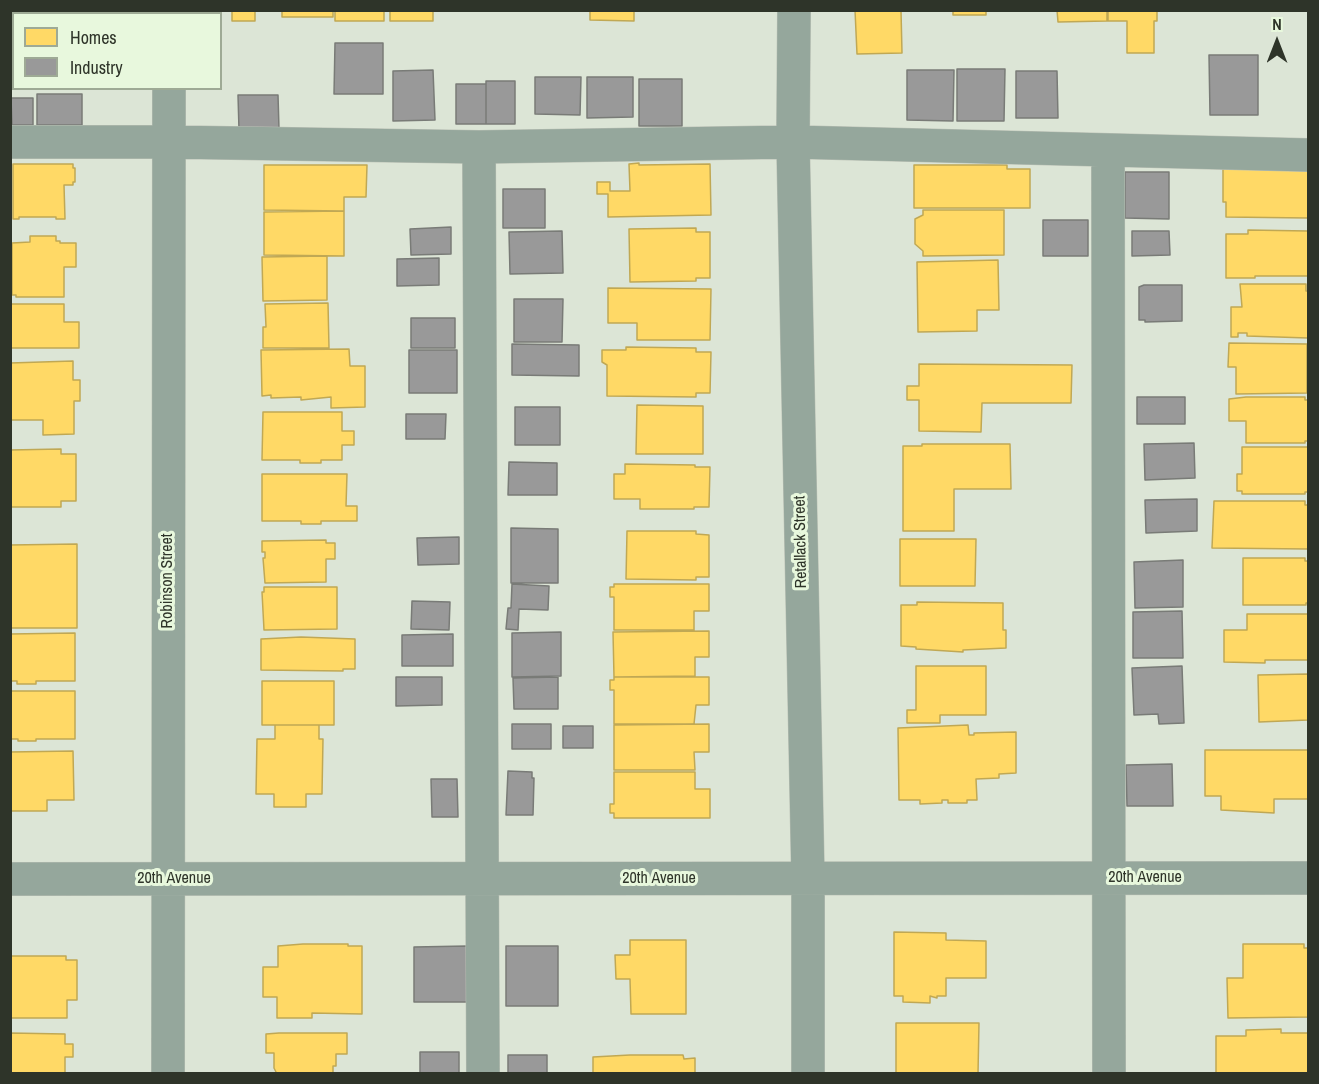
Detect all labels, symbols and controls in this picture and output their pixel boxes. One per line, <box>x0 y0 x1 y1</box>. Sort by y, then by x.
legend <box>12 12 222 90</box>
north arrow <box>1247 12 1307 72</box>
text: N <box>1272 13 1282 35</box>
text: Homes <box>70 25 117 50</box>
text: Industry <box>70 55 123 80</box>
street label: Retallack Street <box>791 496 811 588</box>
street label: Robinson Street <box>158 534 178 628</box>
street label: 20th Avenue <box>1108 868 1182 888</box>
street label: 20th Avenue <box>137 869 211 889</box>
street label: 20th Avenue <box>622 869 696 889</box>

